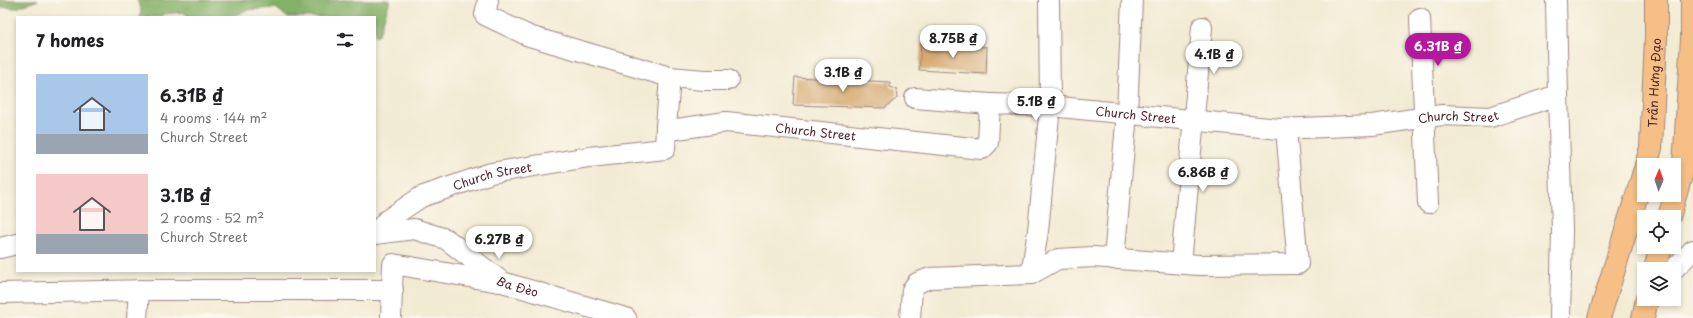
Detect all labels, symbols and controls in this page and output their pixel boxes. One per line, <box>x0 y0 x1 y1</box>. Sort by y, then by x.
pin: 8.75B ₫ <box>916 25 990 59</box>
text: 7 homes <box>36 27 104 53</box>
text: 8.75B ₫ <box>929 28 977 47</box>
icon: filters <box>334 29 356 51</box>
pin: 6.31B ₫ <box>1401 33 1475 67</box>
text: 6.31B ₫ <box>1414 36 1462 55</box>
street label: Trần Hưng Đạo <box>1643 37 1665 128</box>
pin: 4.1B ₫ <box>1181 41 1247 75</box>
text: 4.1B ₫ <box>1194 44 1234 63</box>
pin: 3.1B ₫ <box>810 59 876 93</box>
text: 3.1B ₫ <box>824 62 862 81</box>
text: 6.31B ₫ <box>160 82 223 108</box>
pin: 5.1B ₫ <box>1003 88 1069 122</box>
icon: home <box>68 90 116 138</box>
text: 5.1B ₫ <box>1017 91 1055 110</box>
street label: Church Street <box>1095 102 1177 128</box>
street label: Church Street <box>1417 106 1501 127</box>
text: 4 rooms · 144 m² <box>160 108 268 127</box>
street label: Church Street <box>774 118 857 145</box>
text: Church Street <box>160 127 248 146</box>
street label: Church Street <box>450 158 533 194</box>
north arrow <box>1637 158 1681 202</box>
map controls <box>1637 158 1681 306</box>
pin: 6.86B ₫ <box>1166 159 1240 193</box>
text: 6.86B ₫ <box>1178 162 1228 181</box>
text: 3.1B ₫ <box>160 182 210 208</box>
icon: home <box>68 190 116 238</box>
text: 2 rooms · 52 m² <box>160 208 264 227</box>
button: locate <box>1637 210 1681 254</box>
pin: 6.27B ₫ <box>462 226 536 260</box>
text: Church Street <box>160 227 248 246</box>
text: 6.27B ₫ <box>475 229 523 248</box>
button: layers <box>1637 262 1681 306</box>
street label: Ba Đèo <box>493 272 541 301</box>

